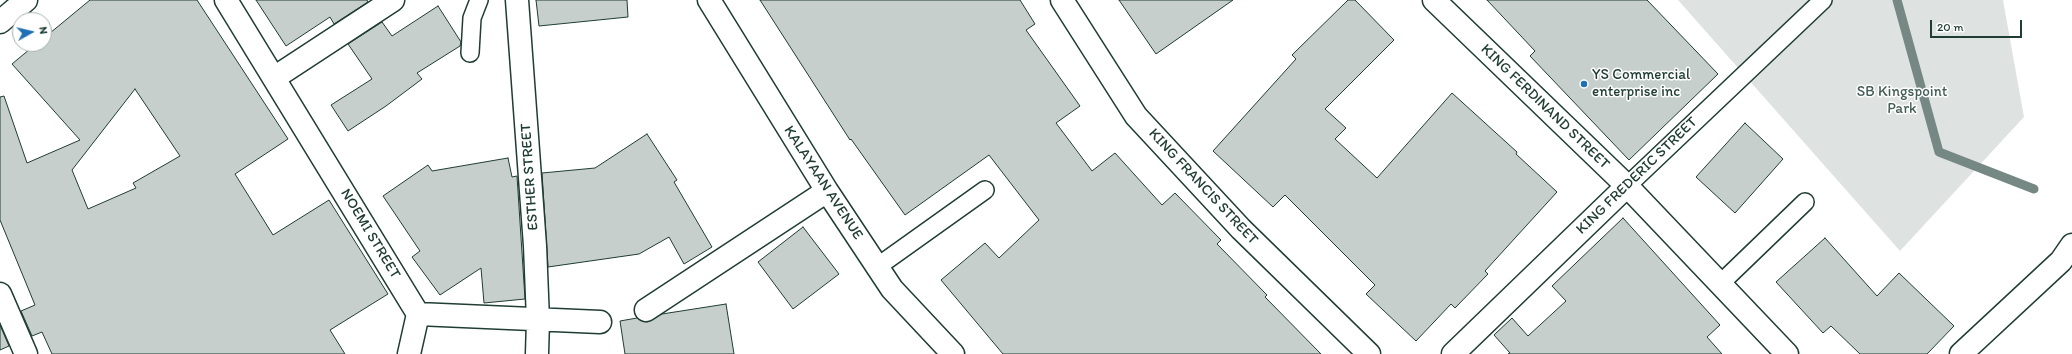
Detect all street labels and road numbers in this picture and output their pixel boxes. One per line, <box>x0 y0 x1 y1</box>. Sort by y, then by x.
street label: KING FERDINAND STREET <box>1477 41 1613 173</box>
street label: KING FREDERIC STREET <box>1573 113 1701 239</box>
street label: ESTHER STREET <box>517 123 543 231</box>
street label: KALAYAAN AVENUE <box>779 123 867 243</box>
street label: KING FRANCIS STREET <box>1144 125 1262 249</box>
street label: NOEMI STREET <box>336 186 404 282</box>

